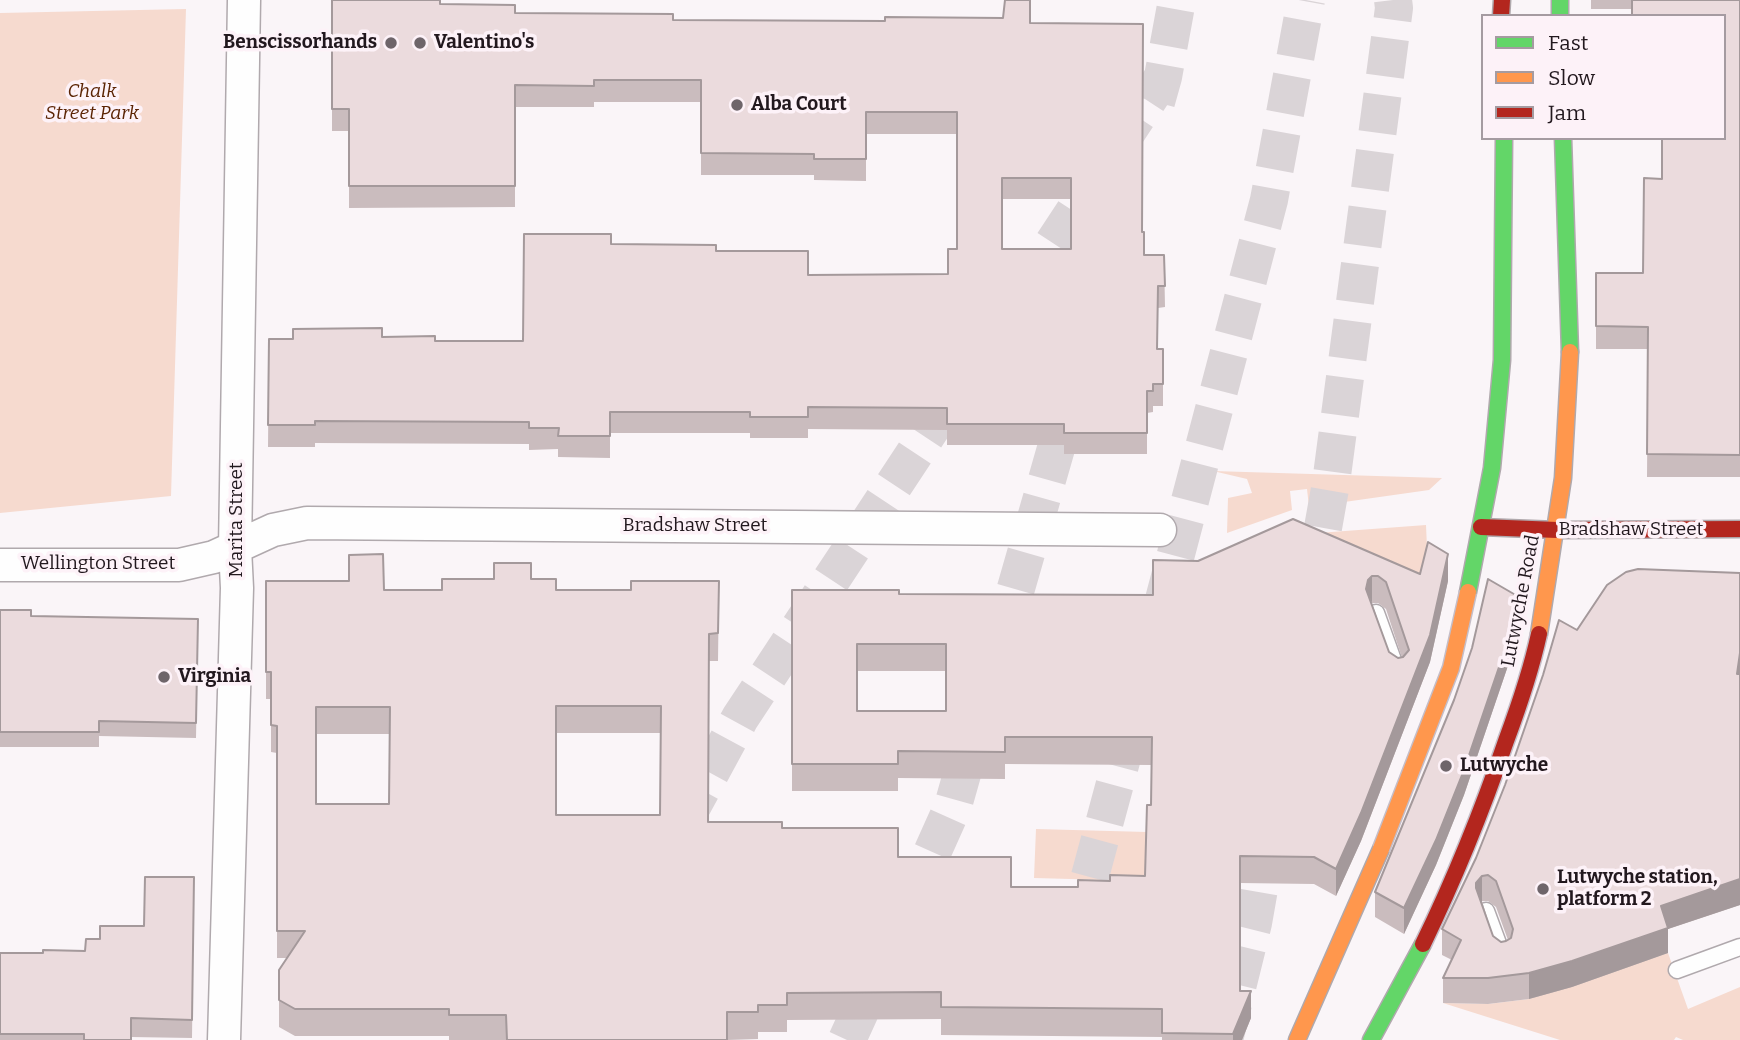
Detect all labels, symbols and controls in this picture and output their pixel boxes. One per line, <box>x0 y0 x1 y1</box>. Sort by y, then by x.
legend <box>1481 14 1726 140</box>
text: Fast <box>1548 30 1588 56</box>
place label: Benscissorhands <box>223 32 377 54</box>
place label: Valentino's <box>434 32 534 54</box>
marker: Benscissorhands <box>383 35 399 51</box>
marker: Valentino's <box>412 35 428 51</box>
text: Slow <box>1548 65 1595 91</box>
park label: Chalk Street Park <box>45 81 139 125</box>
place label: Alba Court <box>751 94 847 116</box>
marker: Alba Court <box>729 97 745 113</box>
text: Jam <box>1548 100 1586 126</box>
street label: Marita Street <box>226 462 248 578</box>
street label: Bradshaw Street <box>623 515 767 537</box>
street label: Bradshaw Street <box>1559 519 1703 541</box>
street label: Lutwyche Road <box>1497 533 1545 669</box>
street label: Wellington Street <box>21 553 175 575</box>
place label: Virginia <box>178 666 251 688</box>
marker: Virginia <box>156 669 172 685</box>
place label: Lutwyche <box>1460 755 1548 777</box>
marker: Lutwyche <box>1438 758 1454 774</box>
place label: Lutwyche station, platform 2 <box>1557 867 1718 911</box>
marker: Lutwyche station, platform 2 <box>1535 881 1551 897</box>

